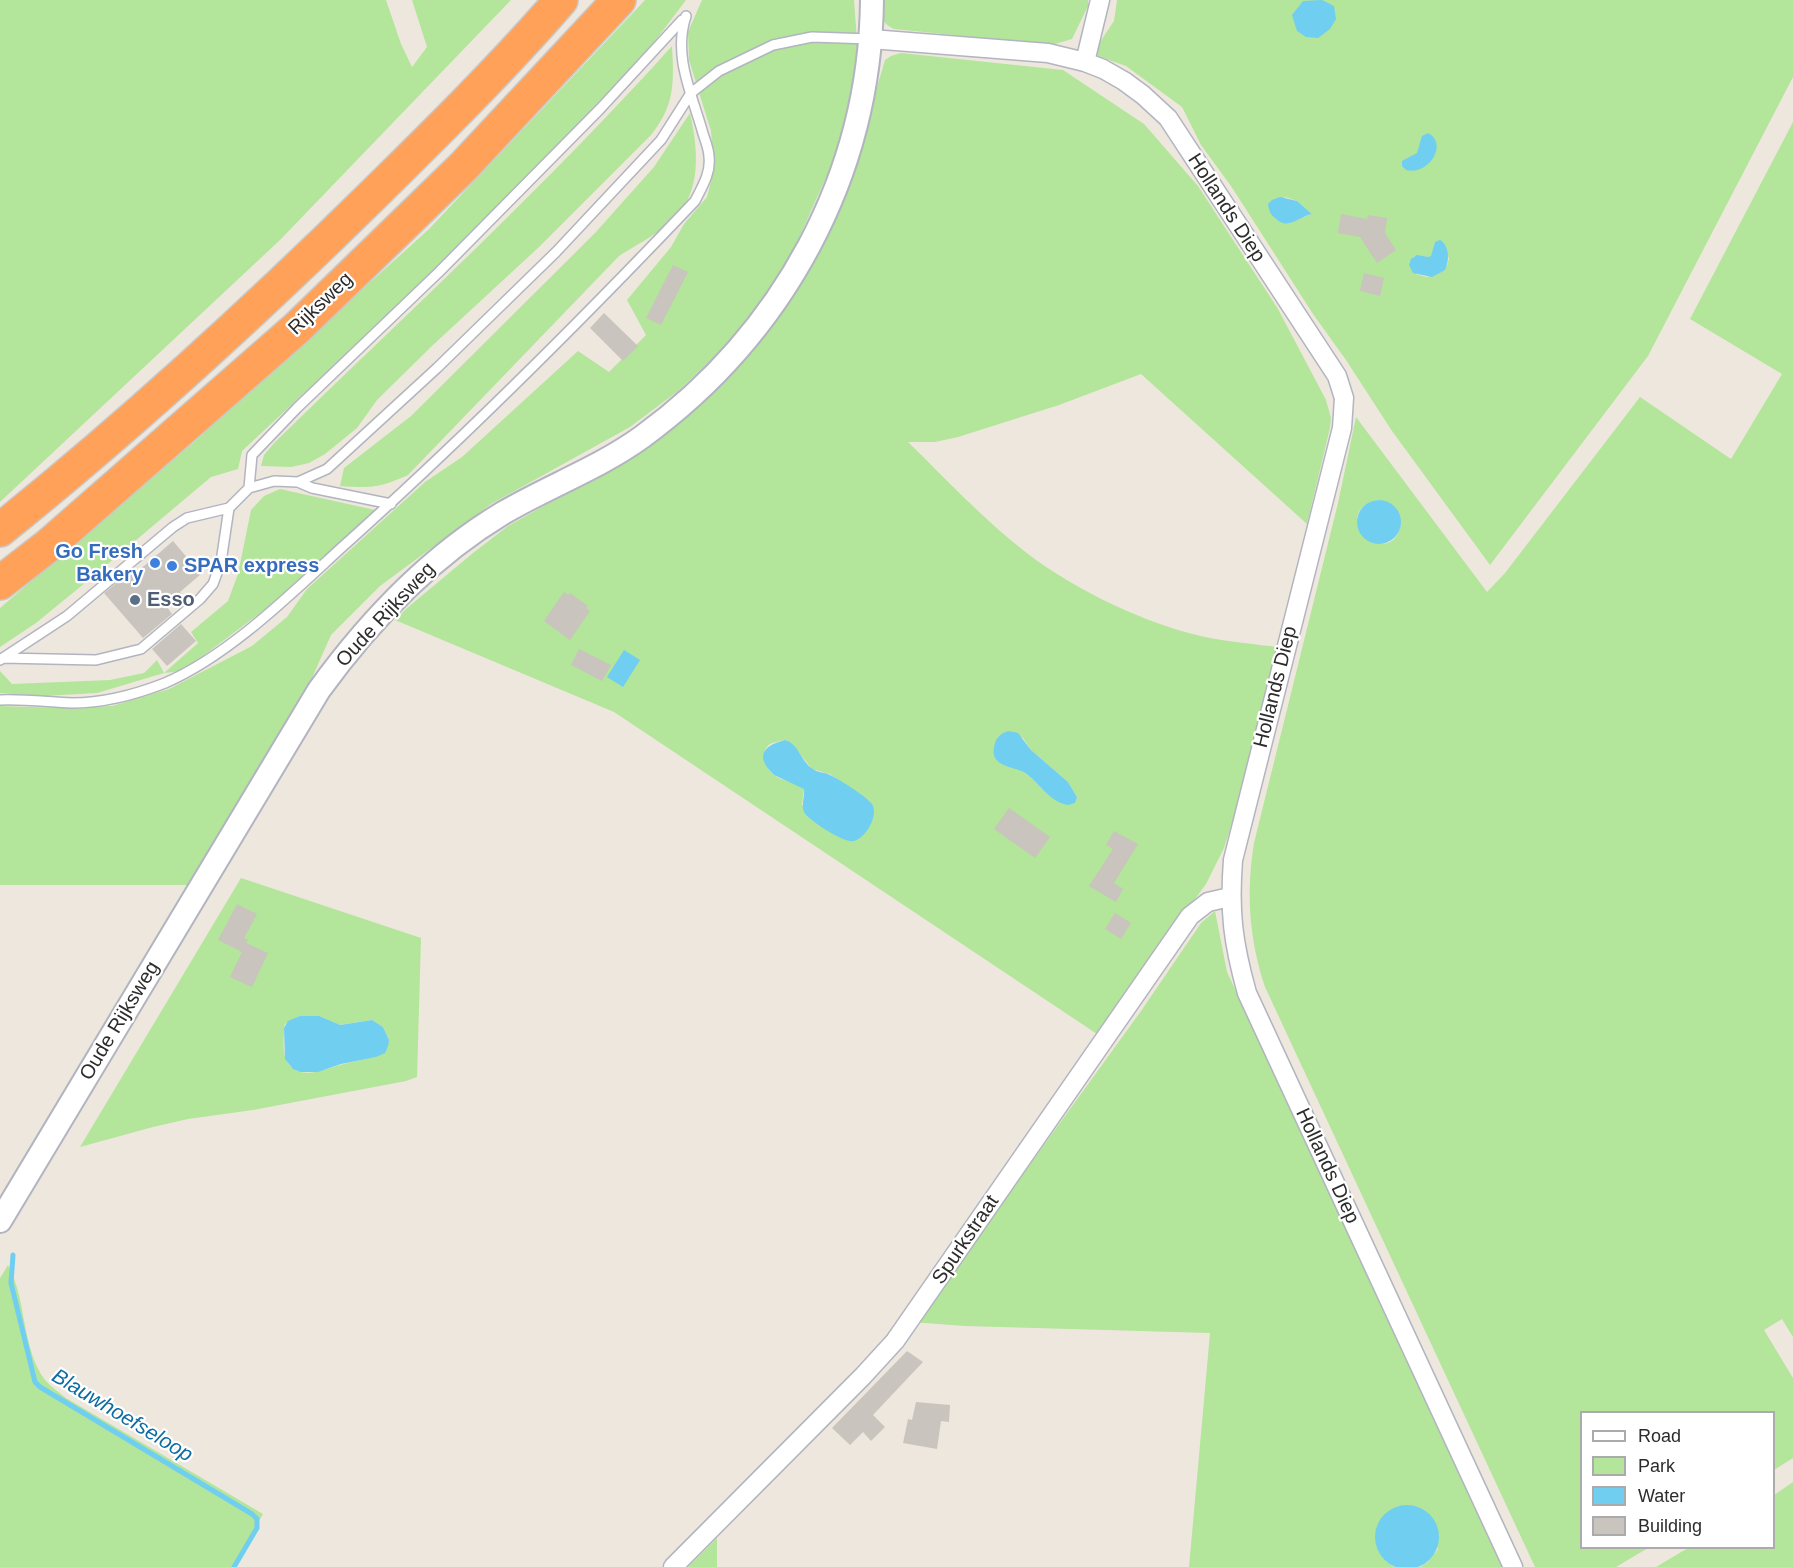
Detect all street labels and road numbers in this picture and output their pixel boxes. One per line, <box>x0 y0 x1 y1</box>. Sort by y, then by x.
street label: Hollands Diep <box>1182 149 1270 267</box>
street label: Rijksweg <box>284 268 358 340</box>
street label: Oude Rijksweg <box>331 558 441 672</box>
street label: Hollands Diep <box>1249 624 1303 750</box>
street label: Oude Rijksweg <box>75 957 165 1085</box>
street label: Hollands Diep <box>1290 1105 1364 1227</box>
street label: Spurkstraat <box>927 1191 1005 1289</box>

